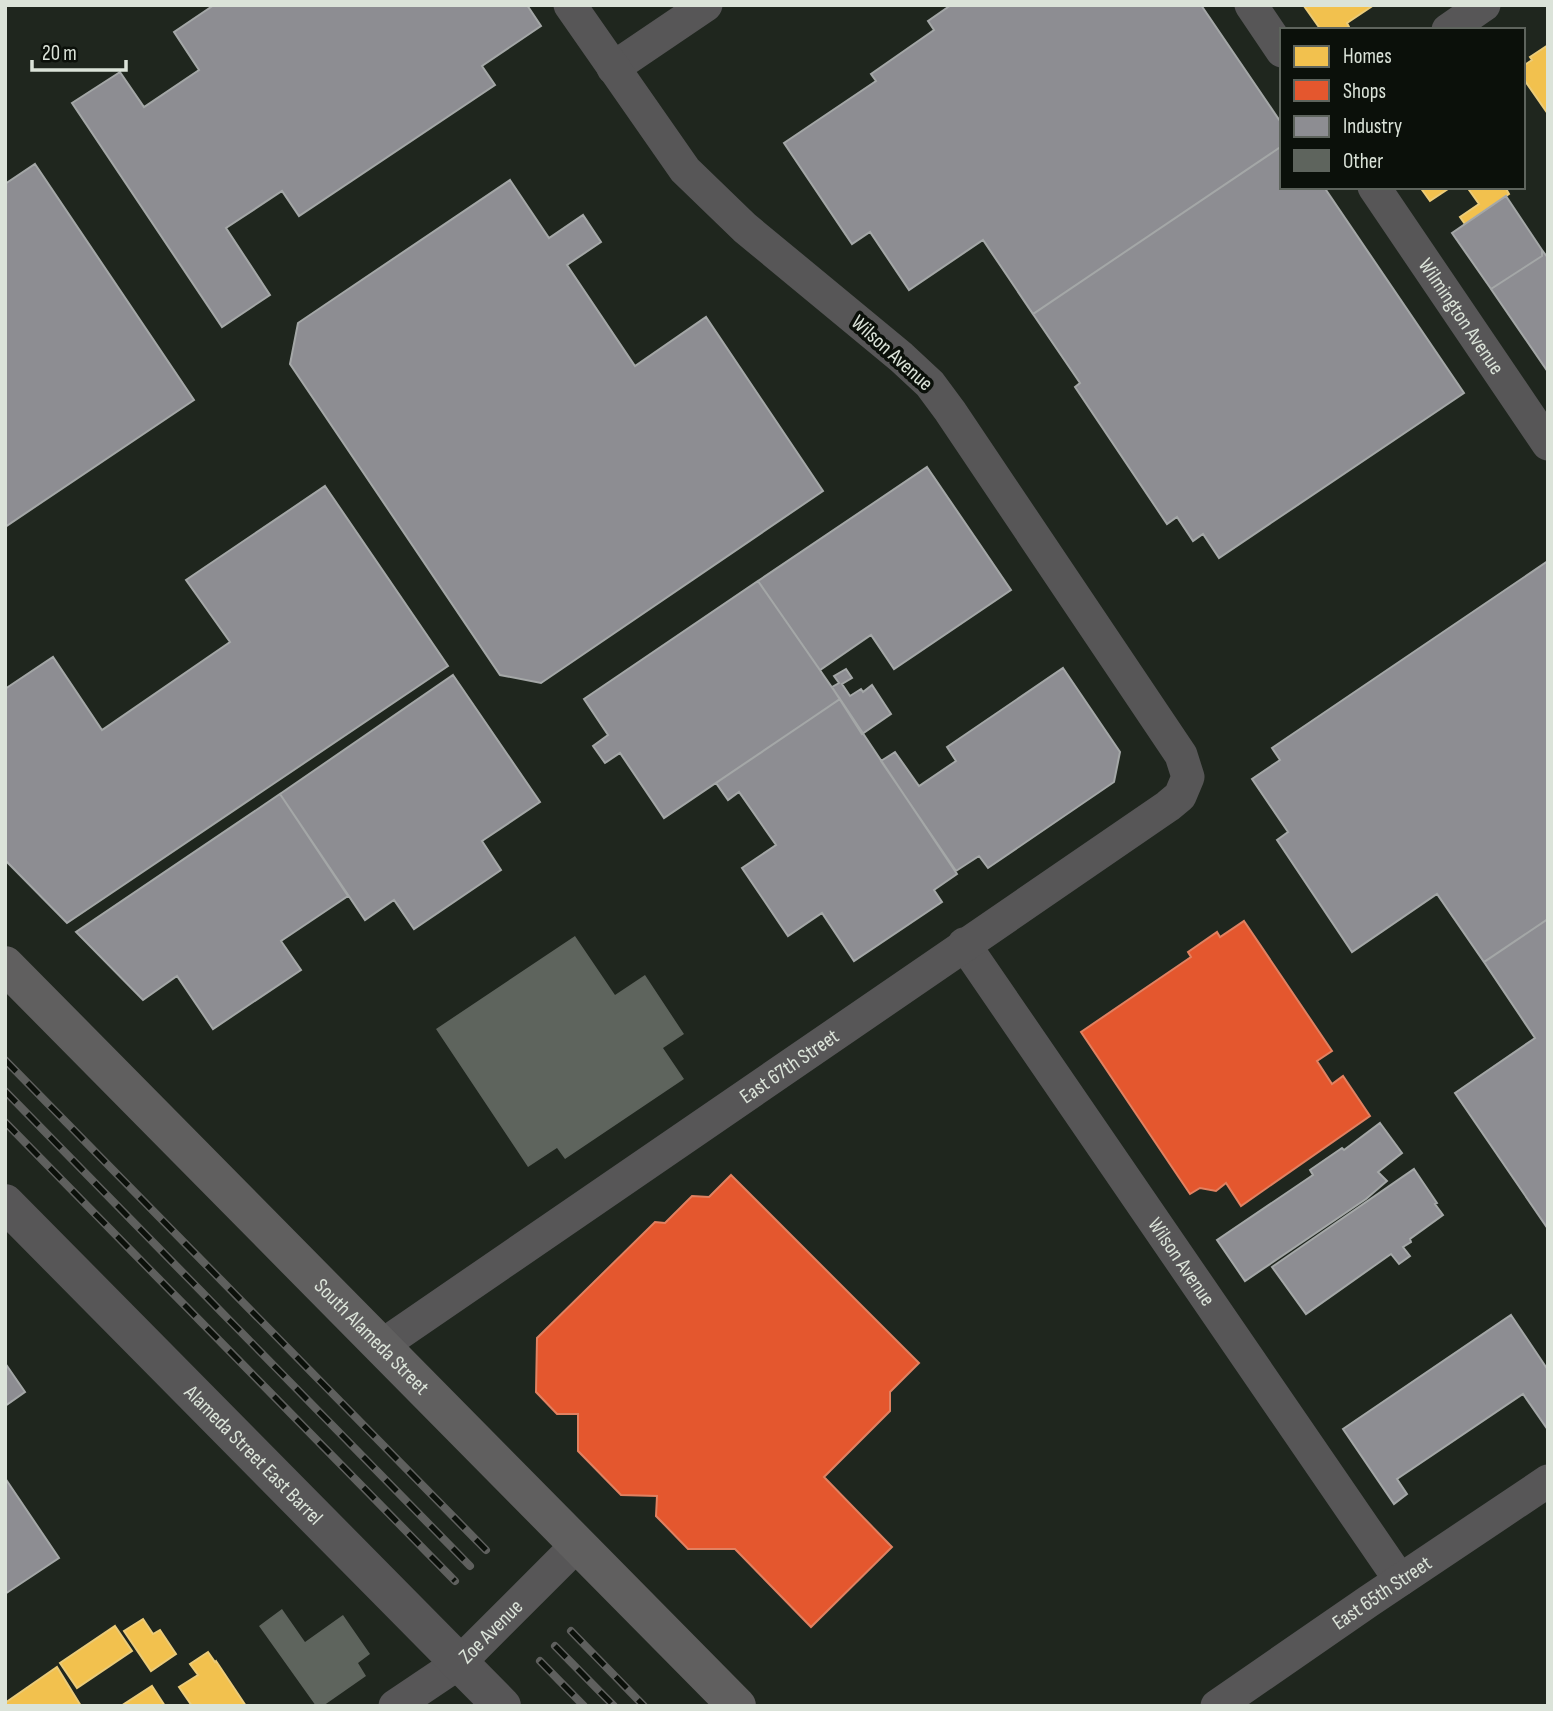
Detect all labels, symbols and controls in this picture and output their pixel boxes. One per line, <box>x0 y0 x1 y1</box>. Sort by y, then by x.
scale bar <box>32 28 126 72</box>
legend <box>1280 28 1525 189</box>
text: 20 m <box>42 41 77 66</box>
text: Homes <box>1343 44 1392 69</box>
text: Shops <box>1343 79 1386 104</box>
text: Industry <box>1343 114 1402 139</box>
text: Other <box>1343 149 1383 174</box>
street label: Wilmington Avenue <box>1413 253 1510 379</box>
street label: Wilson Avenue <box>846 310 938 396</box>
street label: East 67th Street <box>735 1023 843 1109</box>
street label: Wilson Avenue <box>1143 1213 1221 1310</box>
street label: South Alameda Street <box>309 1273 435 1400</box>
street label: Alameda Street East Barrel <box>179 1379 328 1530</box>
street label: East 65th Street <box>1327 1550 1436 1635</box>
street label: Zoe Avenue <box>454 1594 528 1668</box>

